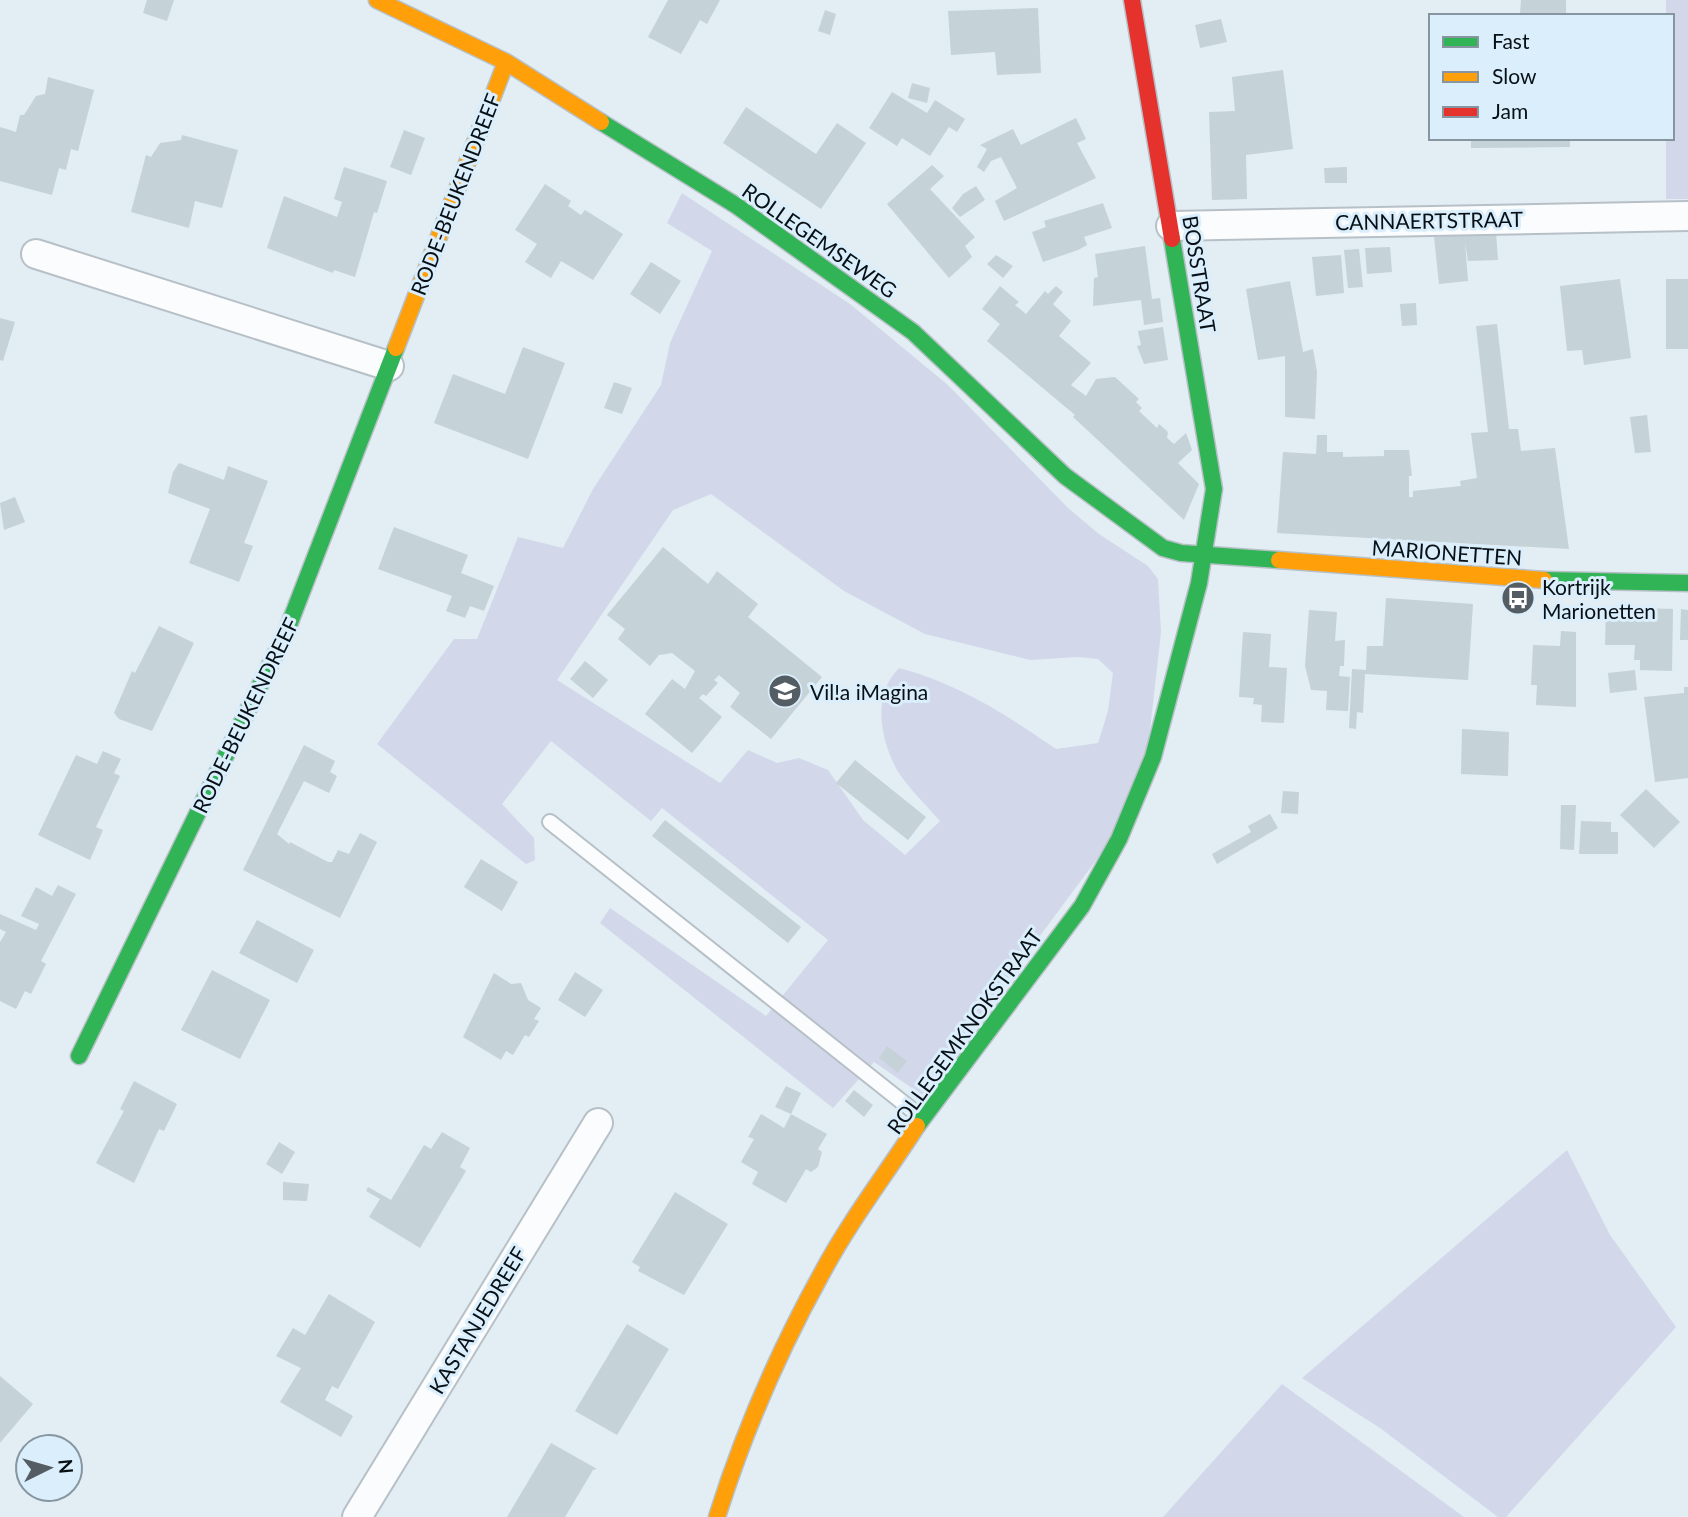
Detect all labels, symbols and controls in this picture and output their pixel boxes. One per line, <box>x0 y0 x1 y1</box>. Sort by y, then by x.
legend <box>1429 14 1674 140</box>
text: Fast <box>1492 28 1530 53</box>
text: Slow <box>1492 63 1537 88</box>
street label: RODE-BEUKENDREEF <box>405 89 505 298</box>
text: Jam <box>1492 98 1528 123</box>
street label: ROLLEGEMSEWEG <box>738 177 902 303</box>
street label: CANNAERTSTRAAT <box>1335 206 1524 234</box>
street label: BOSSTRAAT <box>1178 214 1222 335</box>
street label: MARIONETTEN <box>1371 534 1523 570</box>
place label: Kortrijk Marionetten <box>1542 574 1656 623</box>
bus stop icon: Kortrijk Marionetten <box>1499 579 1537 617</box>
street label: RODE-BEUKENDREEF <box>187 613 303 817</box>
school or university icon: Vil!a iMagina <box>766 672 804 710</box>
place label: Vil!a iMagina <box>810 679 928 704</box>
street label: ROLLEGEMKNOKSTRAAT <box>881 923 1047 1138</box>
street label: KASTANJEDREEF <box>423 1242 531 1398</box>
north arrow <box>14 1433 84 1503</box>
text: N <box>54 1458 79 1475</box>

